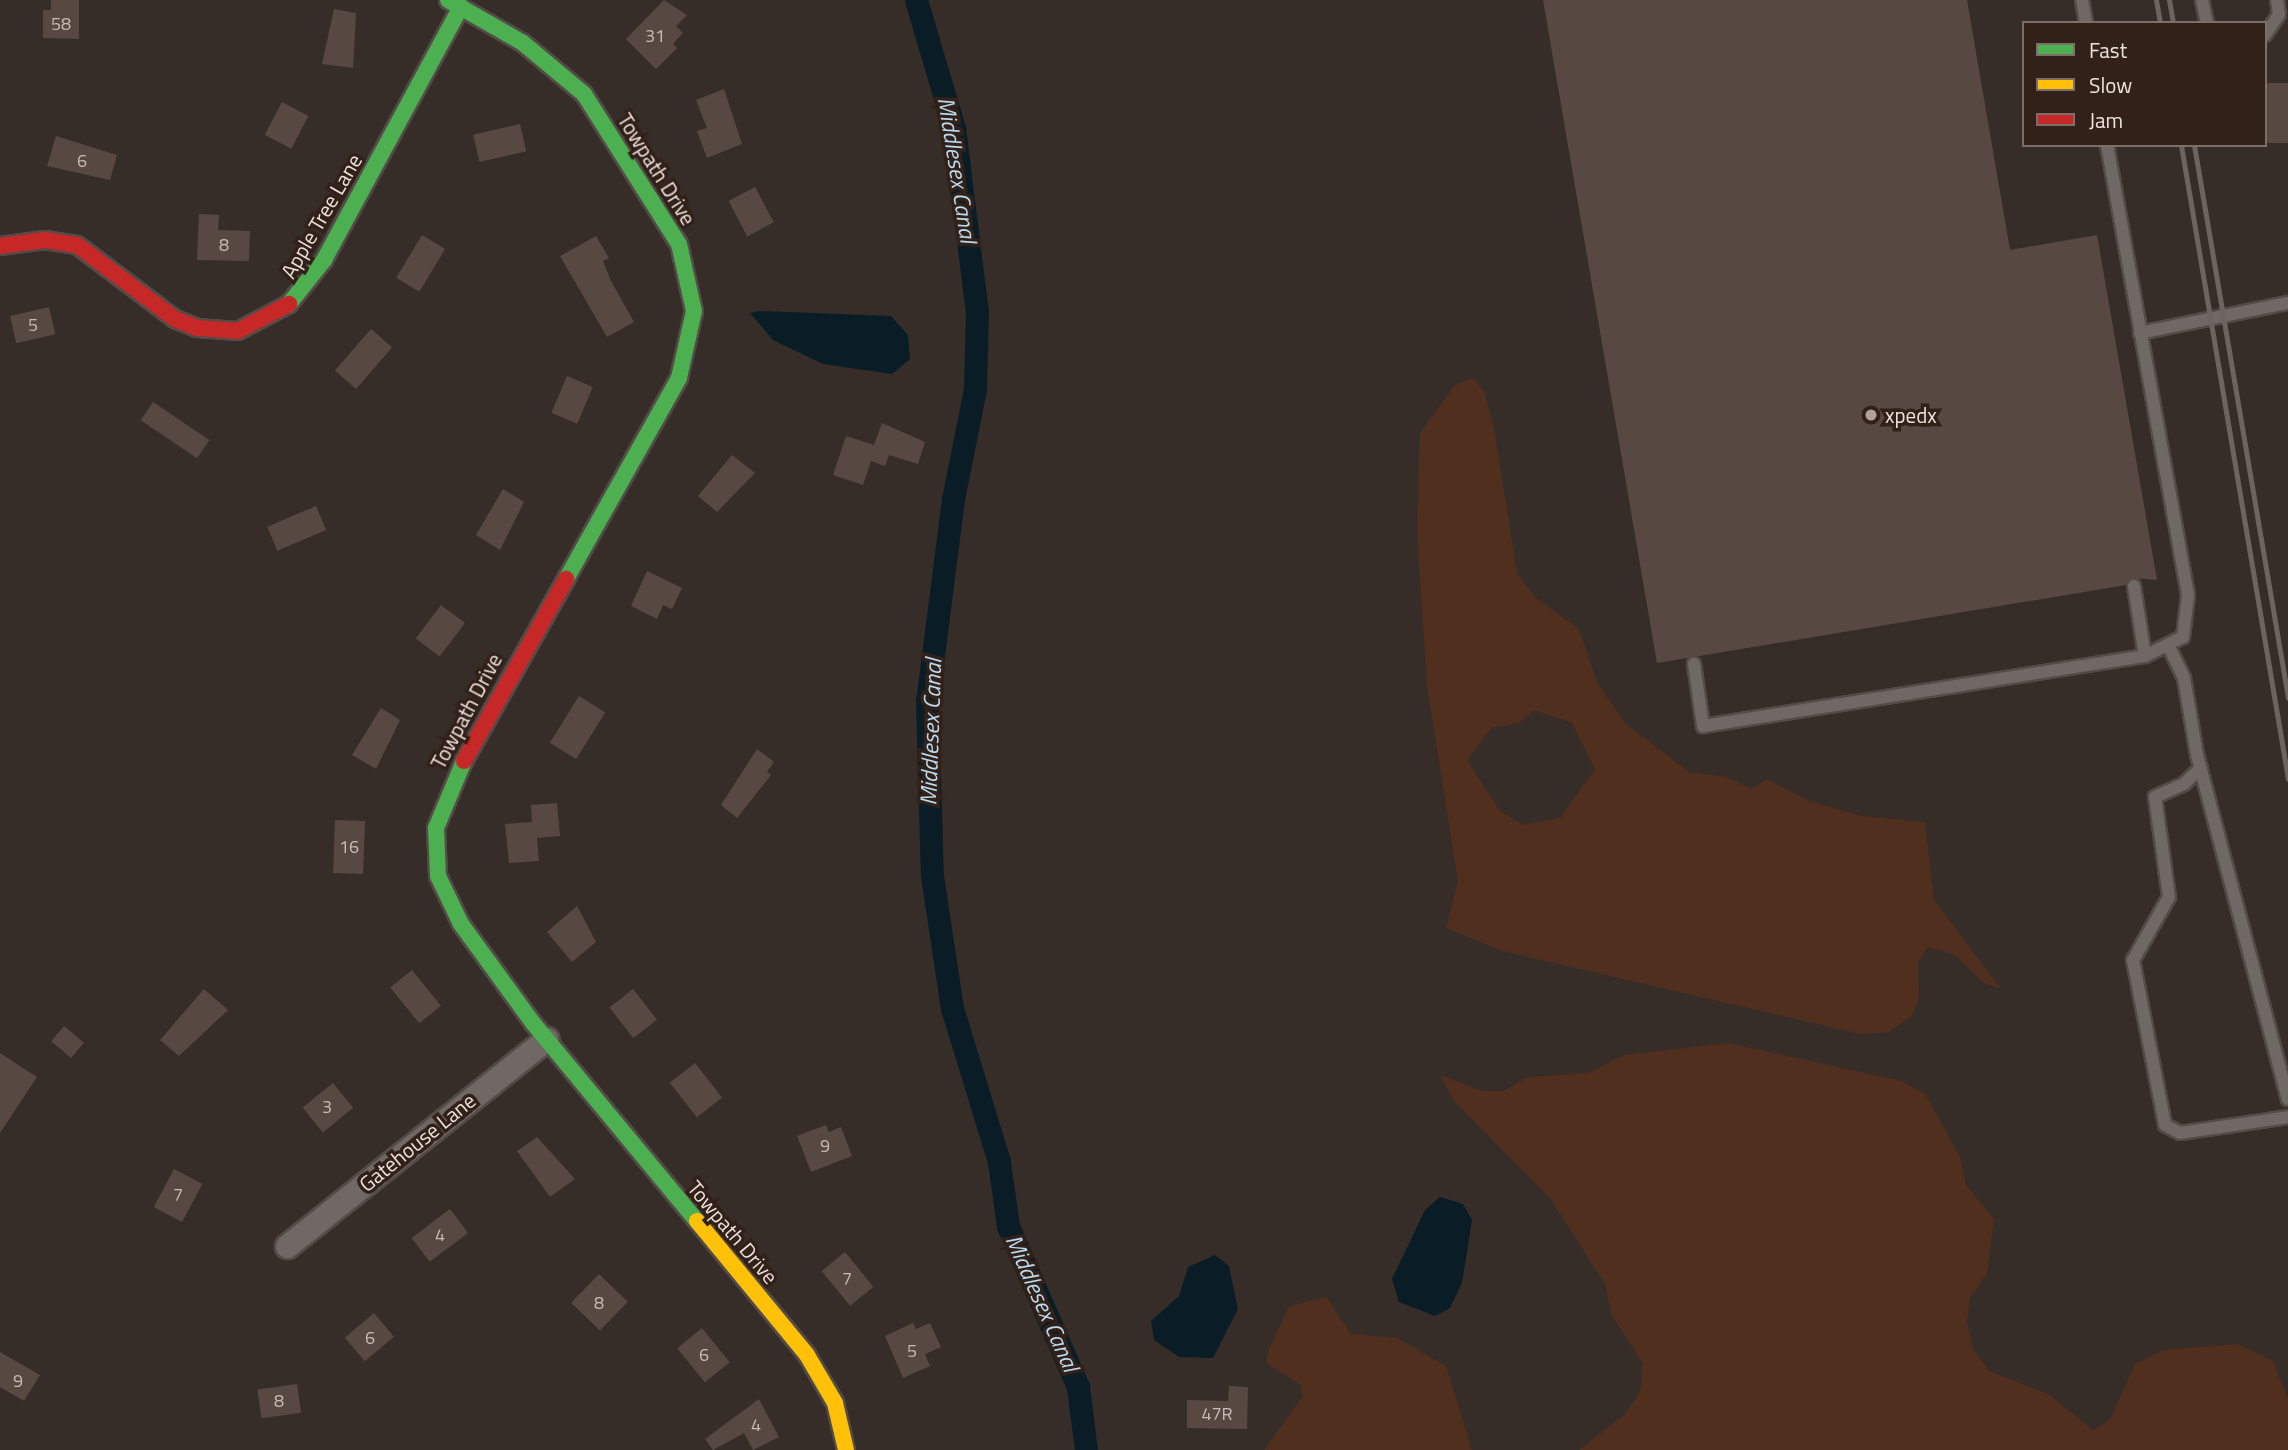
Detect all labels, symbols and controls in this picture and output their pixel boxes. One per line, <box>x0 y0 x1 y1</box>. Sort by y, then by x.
house number: 58 <box>51 13 71 35</box>
legend <box>2022 21 2267 147</box>
house number: 31 <box>645 25 665 47</box>
text: Fast <box>2089 34 2127 66</box>
text: Slow <box>2089 69 2132 101</box>
water label: Middlesex Canal <box>932 95 982 245</box>
text: Jam <box>2089 104 2123 136</box>
street label: Towpath Drive <box>613 109 701 229</box>
street label: Apple Tree Lane <box>275 149 367 283</box>
house number: 6 <box>77 150 87 172</box>
house number: 8 <box>219 234 229 256</box>
house number: 5 <box>28 314 38 336</box>
place label: xpedx <box>1885 402 1937 428</box>
marker: xpedx <box>1863 407 1879 423</box>
street label: Towpath Drive <box>425 649 507 773</box>
water label: Middlesex Canal <box>915 658 947 806</box>
house number: 16 <box>339 836 359 858</box>
street label: Gatehouse Lane <box>354 1087 480 1197</box>
house number: 3 <box>322 1096 332 1118</box>
house number: 9 <box>820 1135 830 1157</box>
street label: Towpath Drive <box>683 1175 783 1289</box>
house number: 7 <box>173 1184 183 1206</box>
house number: 4 <box>435 1224 445 1246</box>
water label: Middlesex Canal <box>999 1230 1085 1376</box>
house number: 7 <box>842 1268 852 1290</box>
house number: 8 <box>594 1292 604 1314</box>
house number: 6 <box>365 1327 375 1349</box>
house number: 5 <box>907 1340 917 1362</box>
house number: 6 <box>699 1344 709 1366</box>
house number: 9 <box>13 1370 23 1392</box>
house number: 8 <box>274 1390 284 1412</box>
house number: 47R <box>1201 1403 1233 1425</box>
house number: 4 <box>751 1414 761 1436</box>

